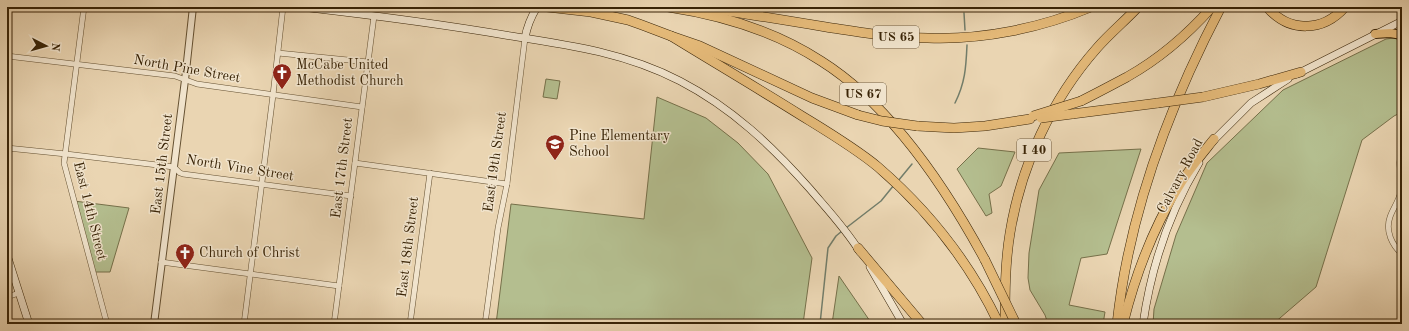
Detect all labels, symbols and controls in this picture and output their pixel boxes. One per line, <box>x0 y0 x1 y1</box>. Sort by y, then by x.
north arrow <box>26 26 66 66</box>
road number: US 65 <box>873 26 919 48</box>
text: N <box>48 42 60 52</box>
street label: North Pine Street <box>132 53 242 85</box>
place label: McCabe United Methodist Church <box>296 58 404 88</box>
church icon: McCabe United Methodist Church <box>271 62 293 90</box>
road number: US 67 <box>840 83 886 105</box>
street label: East 19th Street <box>481 111 509 213</box>
street label: East 15th Street <box>149 113 175 215</box>
street label: East 17th Street <box>329 117 355 219</box>
place label: Pine Elementary School <box>569 129 671 159</box>
school or university icon: Pine Elementary School <box>544 133 566 161</box>
street label: Calvary Road <box>1155 136 1205 216</box>
road number: I 40 <box>1017 139 1051 161</box>
street label: North Vine Street <box>185 153 295 183</box>
street label: East 14th Street <box>71 160 109 262</box>
street label: East 18th Street <box>395 196 421 298</box>
church icon: Church of Christ <box>174 242 196 270</box>
place label: Church of Christ <box>199 246 300 260</box>

